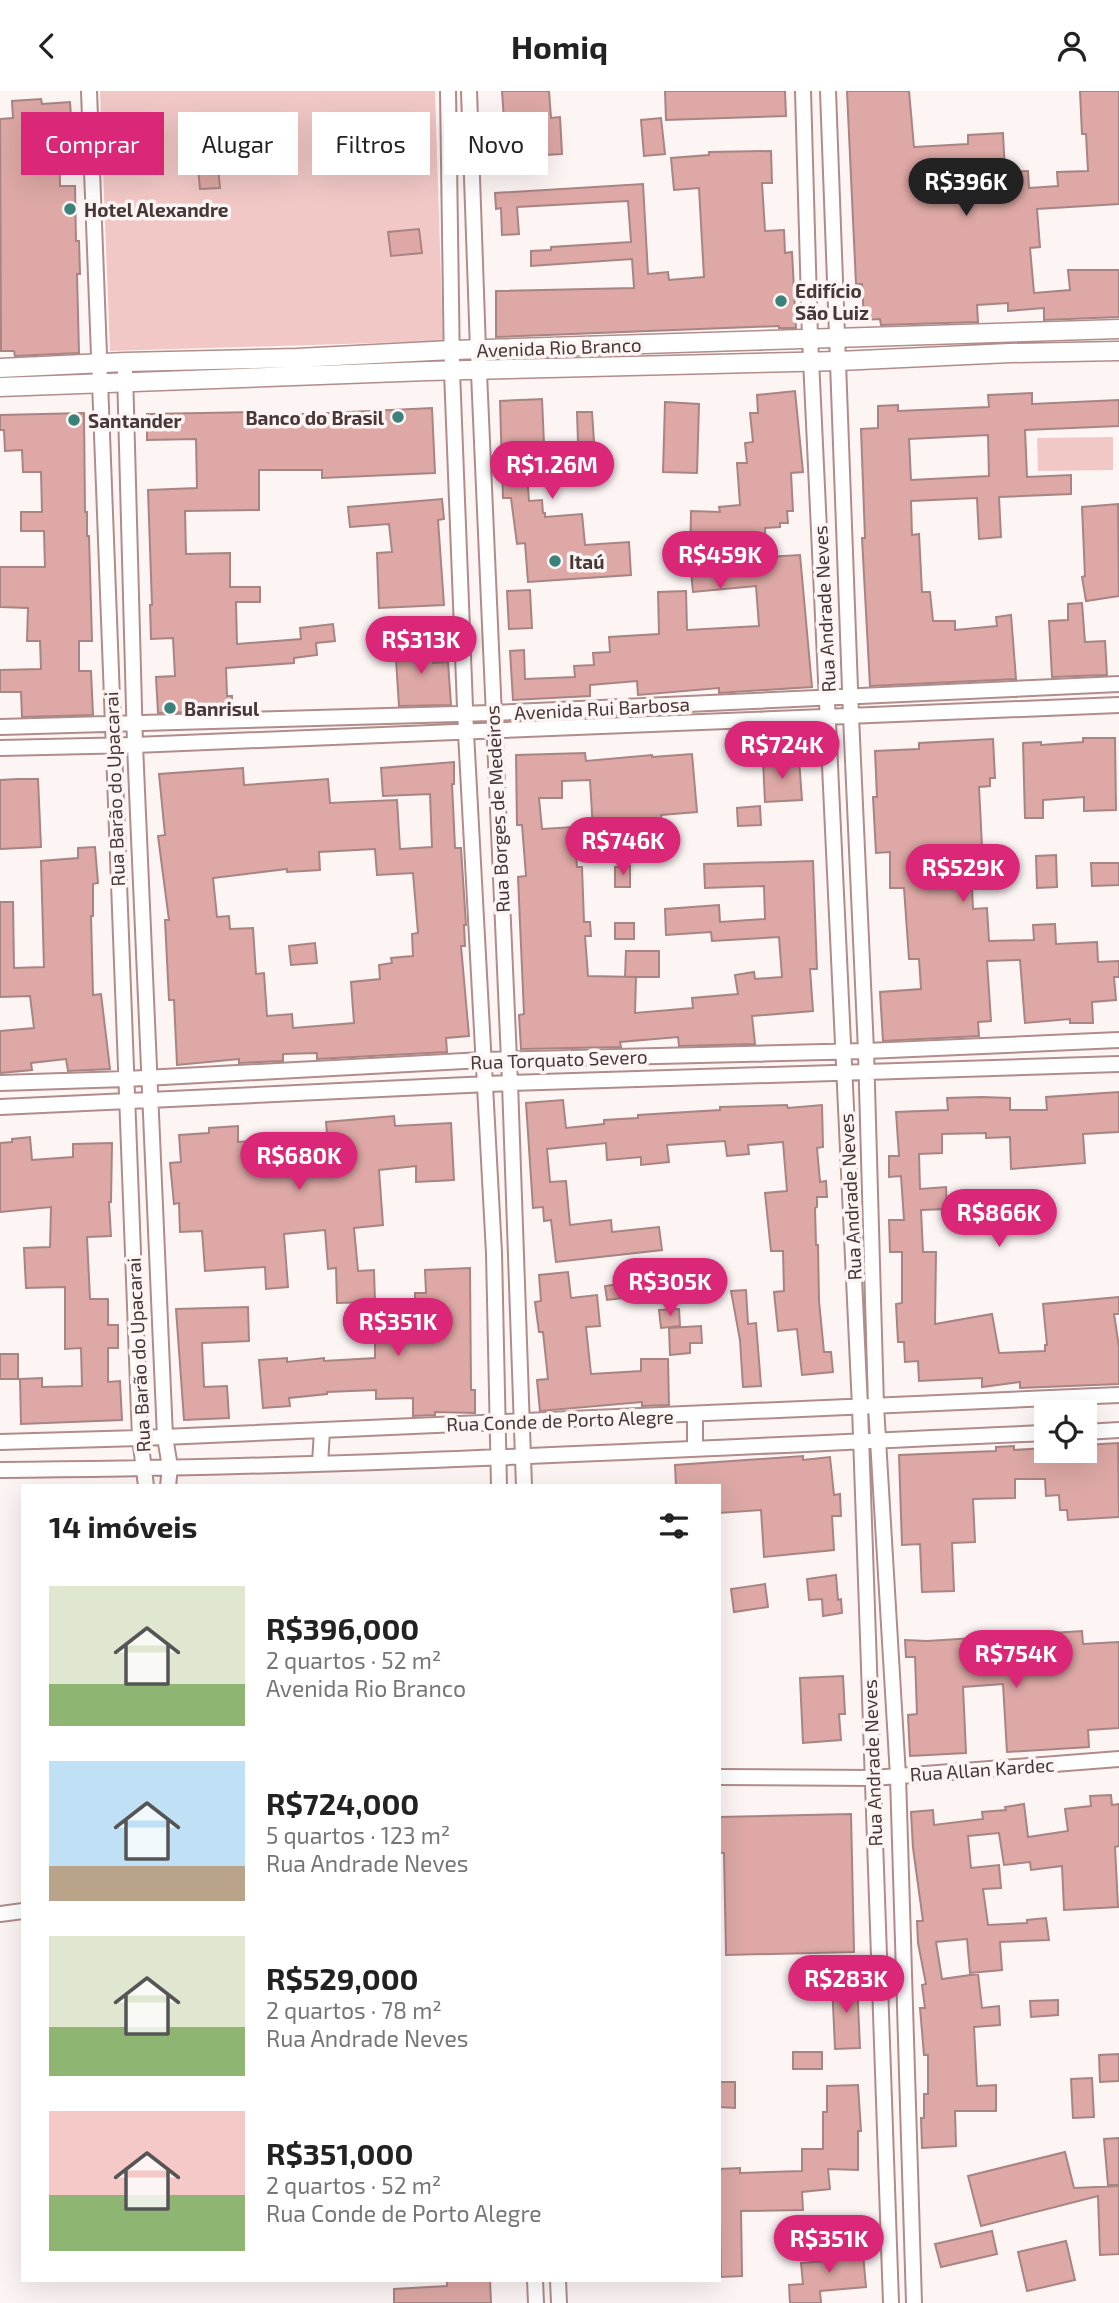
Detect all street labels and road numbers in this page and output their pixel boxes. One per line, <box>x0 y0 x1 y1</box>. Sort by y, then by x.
street label: Avenida Rio Branco <box>476 333 642 361</box>
street label: Rua Andrade Neves <box>808 525 840 693</box>
street label: Rua Barão do Upacarai <box>99 691 129 887</box>
street label: Avenida Rui Barbosa <box>514 692 690 724</box>
street label: Rua Borges de Medeiros <box>480 705 514 913</box>
street label: Rua Torquato Severo <box>470 1044 648 1074</box>
street label: Rua Andrade Neves <box>834 1113 866 1281</box>
street label: Rua Barão do Upacarai <box>121 1257 155 1453</box>
street label: Rua Conde de Porto Alegre <box>446 1405 674 1435</box>
street label: Rua Andrade Neves <box>858 1679 886 1847</box>
street label: Rua Allan Kardec <box>909 1752 1055 1786</box>

